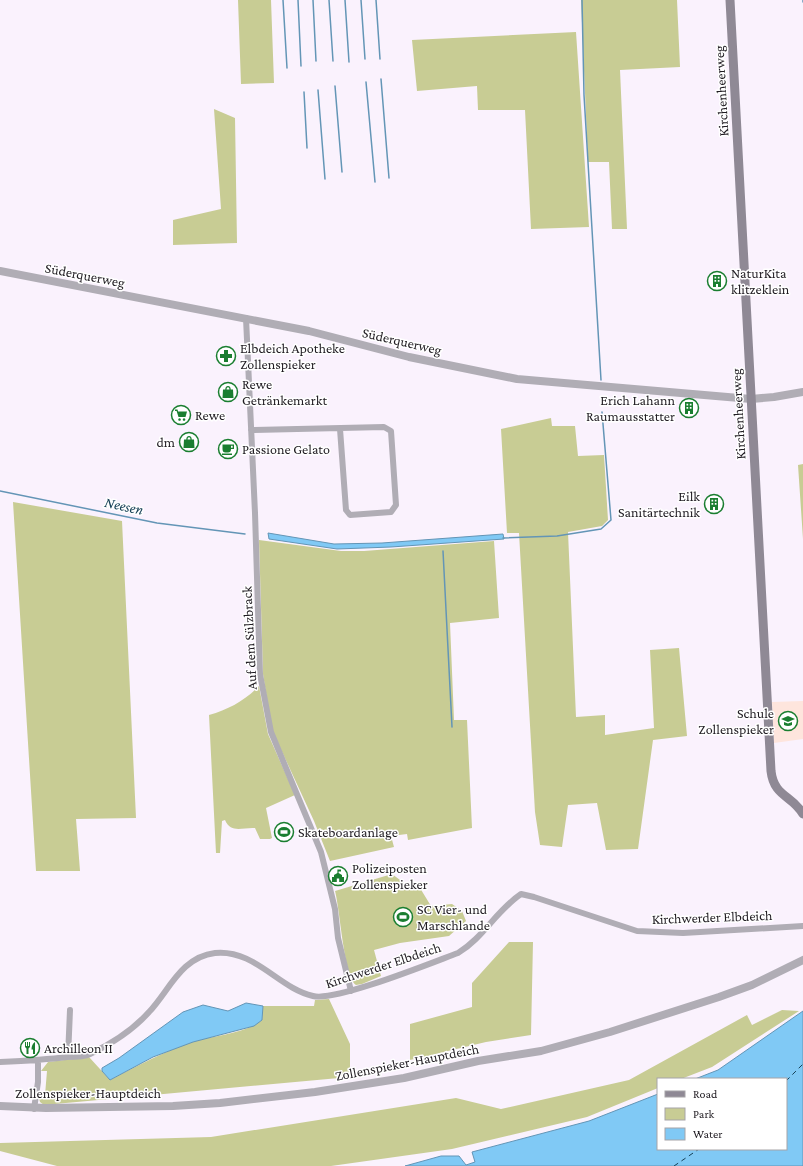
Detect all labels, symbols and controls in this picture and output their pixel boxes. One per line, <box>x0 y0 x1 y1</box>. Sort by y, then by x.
street label: Kirchenheerweg <box>711 45 731 137</box>
street label: Süderquerweg <box>44 259 127 291</box>
place label: NaturKita klitzeklein <box>731 265 790 297</box>
building icon: NaturKita klitzeklein <box>706 270 728 292</box>
street label: Süderquerweg <box>361 324 443 358</box>
place label: Elbdeich Apotheke Zollenspieker <box>240 340 345 372</box>
pharmacy icon: Elbdeich Apotheke Zollenspieker <box>215 345 237 367</box>
street label: Kirchenheerweg <box>728 368 748 460</box>
place label: Rewe Getränkemarkt <box>242 376 327 408</box>
shop icon: Rewe Getränkemarkt <box>217 381 239 403</box>
place label: Erich Lahann Raumausstatter <box>586 392 675 424</box>
building icon: Erich Lahann Raumausstatter <box>678 397 700 419</box>
supermarket icon: Rewe <box>170 404 192 426</box>
place label: Rewe <box>195 407 225 423</box>
shop icon: dm <box>178 431 200 453</box>
place label: dm <box>156 434 175 450</box>
cafe icon: Passione Gelato <box>217 438 239 460</box>
place label: Passione Gelato <box>242 441 330 457</box>
place label: Eilk Sanitärtechnik <box>618 488 700 520</box>
building icon: Eilk Sanitärtechnik <box>703 493 725 515</box>
water label: Neesen <box>103 494 145 518</box>
street label: Auf dem Sülzbrack <box>238 585 260 690</box>
place label: Schule Zollenspieker <box>698 705 774 737</box>
school or university icon: Schule Zollenspieker <box>777 710 799 732</box>
sports icon: Skateboardanlage <box>273 821 295 843</box>
place label: Skateboardanlage <box>298 824 398 840</box>
place label: Polizeiposten Zollenspieker <box>352 860 428 892</box>
public building icon: Polizeiposten Zollenspieker <box>327 865 349 887</box>
place label: SC Vier- und Marschlande <box>417 901 490 933</box>
sports icon: SC Vier- und Marschlande <box>392 906 414 928</box>
street label: Kirchwerder Elbdeich <box>651 907 773 927</box>
street label: Kirchwerder Elbdeich <box>323 939 443 991</box>
restaurant icon: Archilleon II <box>19 1037 41 1059</box>
place label: Archilleon II <box>44 1040 113 1056</box>
street label: Zollenspieker-Hauptdeich <box>334 1040 481 1084</box>
legend <box>657 1078 787 1150</box>
street label: Zollenspieker-Hauptdeich <box>15 1085 162 1101</box>
text: Road <box>693 1087 718 1101</box>
text: Park <box>693 1107 715 1121</box>
text: Water <box>693 1127 723 1141</box>

